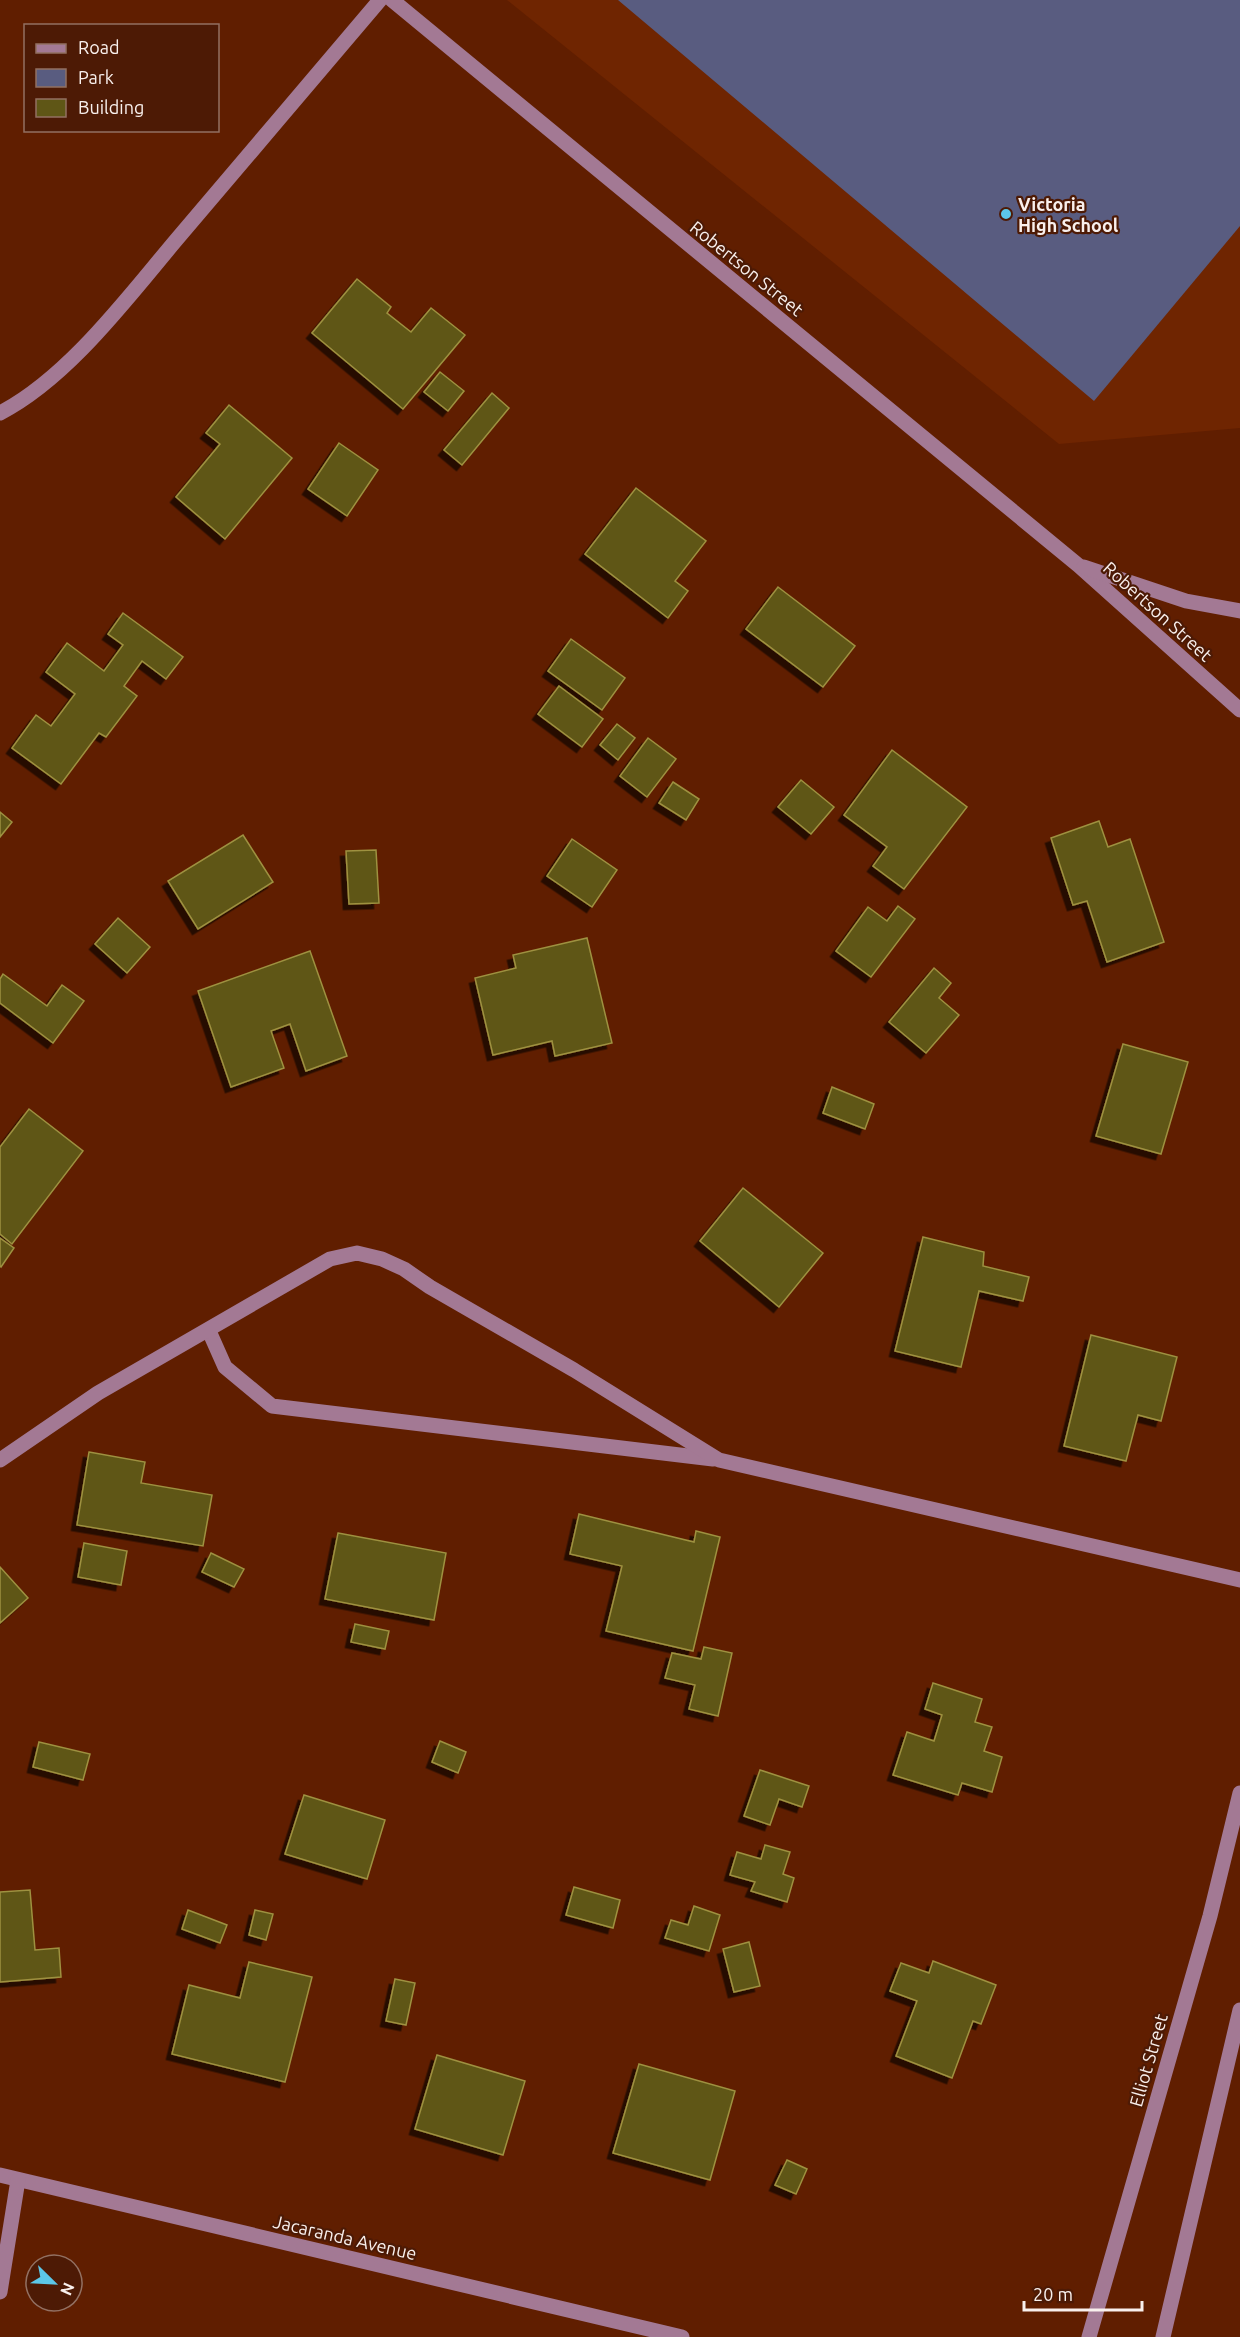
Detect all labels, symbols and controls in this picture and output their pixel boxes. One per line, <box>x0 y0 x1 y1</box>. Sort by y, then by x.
legend <box>24 24 219 132</box>
text: Road <box>78 37 120 57</box>
text: Park <box>78 67 114 87</box>
text: Building <box>78 97 144 117</box>
place label: Victoria High School <box>1018 194 1119 235</box>
marker: Victoria High School <box>999 207 1013 221</box>
street label: Robertson Street <box>687 216 807 320</box>
street label: Robertson Street <box>1100 557 1216 665</box>
street label: Elliot Street <box>1125 2011 1171 2109</box>
street label: Jacaranda Avenue <box>271 2211 419 2263</box>
north arrow <box>24 2253 84 2313</box>
scale bar <box>1024 2274 1142 2312</box>
text: N <box>57 2280 78 2298</box>
text: 20 m <box>1033 2284 1073 2304</box>

